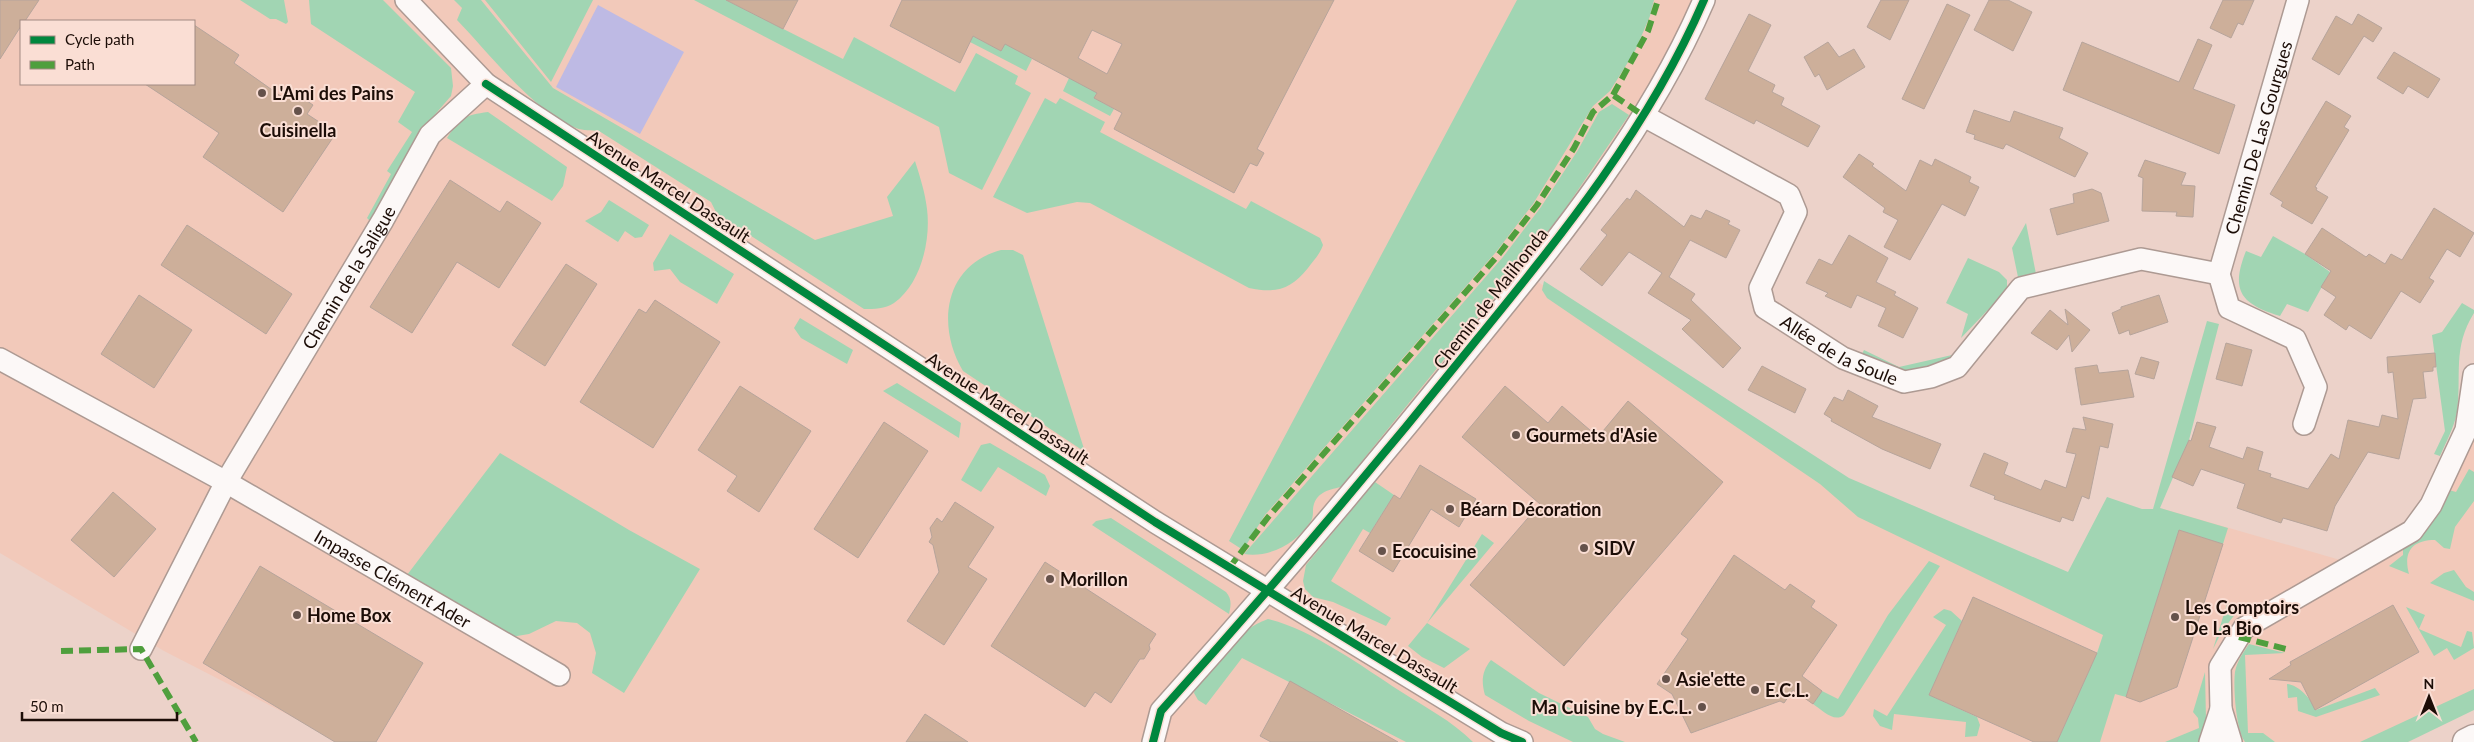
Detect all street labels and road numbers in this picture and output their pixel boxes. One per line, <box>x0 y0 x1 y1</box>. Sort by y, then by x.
street label: Chemin De Las Gourgues <box>2220 38 2297 237</box>
street label: Avenue Marcel Dassault <box>583 125 755 247</box>
street label: Chemin de la Saligue <box>297 202 400 353</box>
street label: Chemin de Malihonda <box>1428 223 1552 373</box>
street label: Allée de la Soule <box>1777 310 1901 390</box>
street label: Avenue Marcel Dassault <box>922 347 1094 469</box>
street label: Impasse Clément Ader <box>311 525 475 633</box>
street label: Avenue Marcel Dassault <box>1288 581 1463 698</box>

